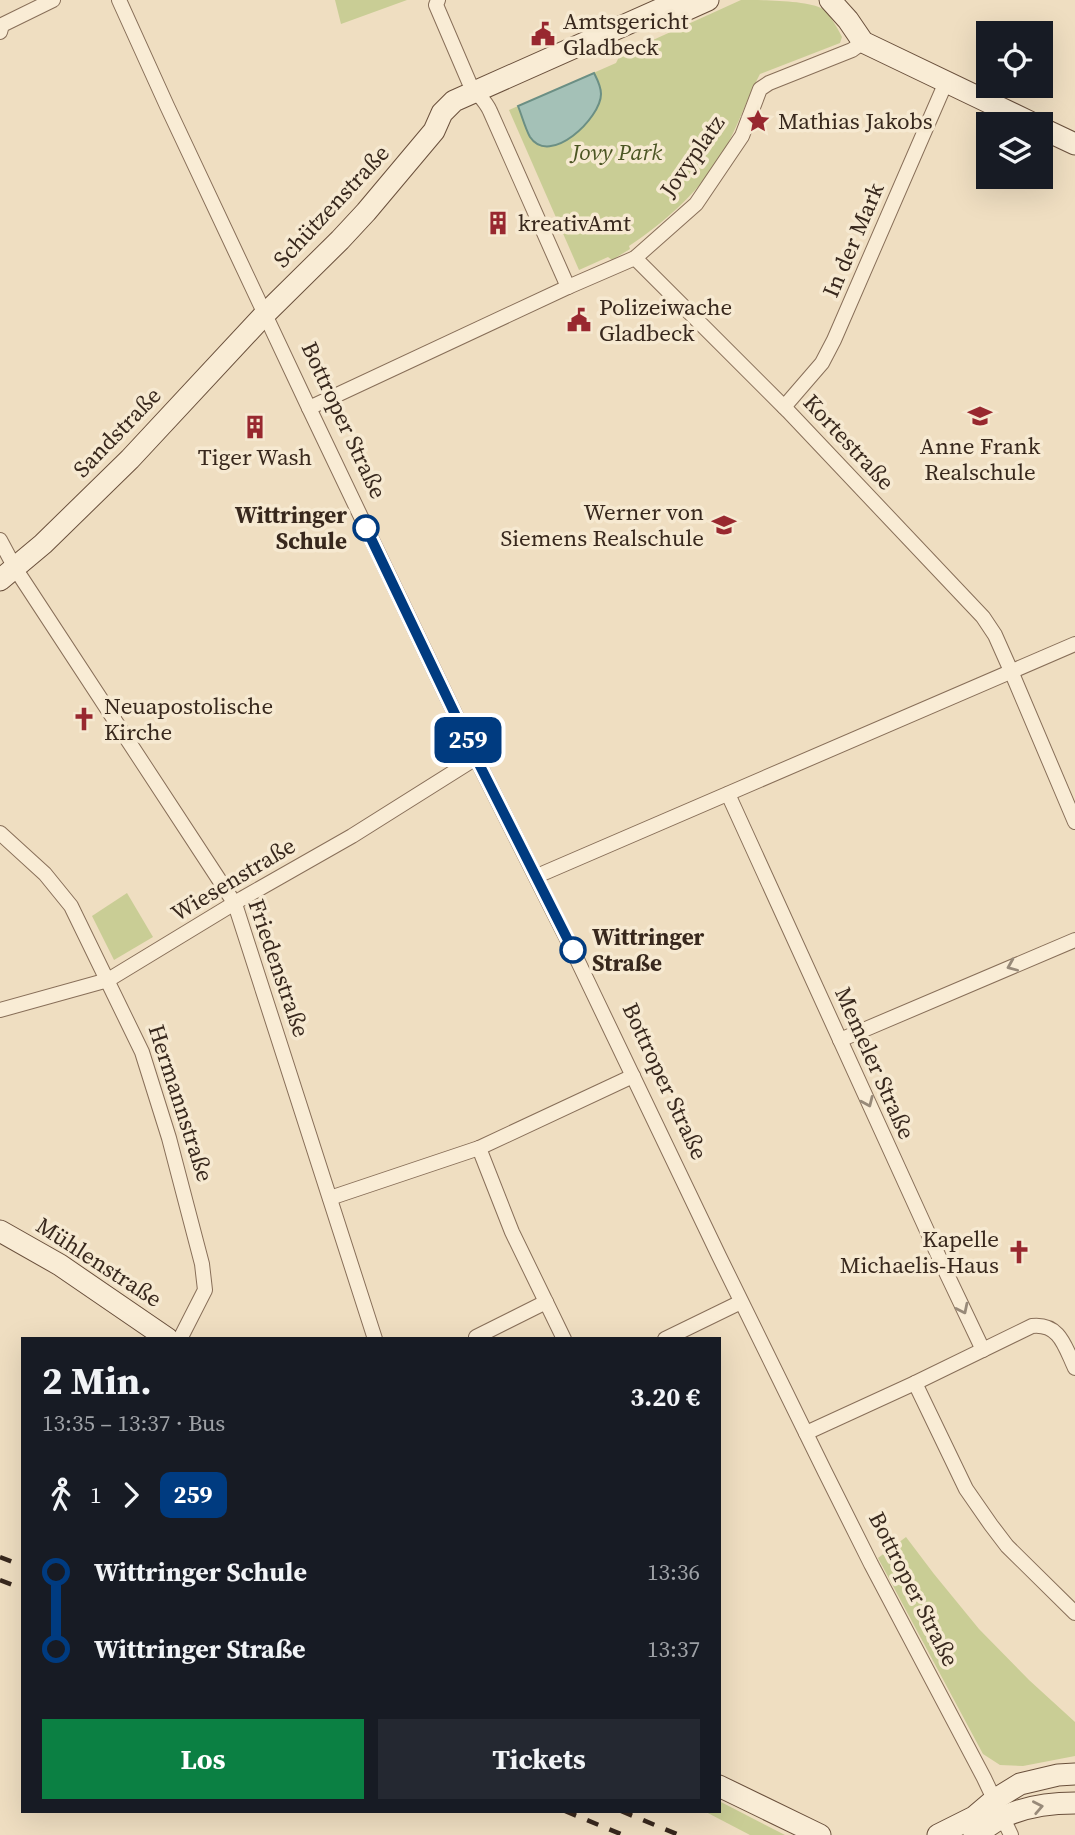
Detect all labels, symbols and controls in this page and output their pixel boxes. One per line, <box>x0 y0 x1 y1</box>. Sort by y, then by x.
place label: Amtsgericht Gladbeck <box>563 5 689 63</box>
public building icon: Amtsgericht Gladbeck <box>529 20 557 48</box>
map controls <box>976 21 1053 189</box>
button: locate <box>976 21 1053 98</box>
place label: Mathias Jakobs <box>778 105 933 137</box>
place icon: Mathias Jakobs <box>744 107 772 135</box>
street label: Jovyplatz <box>651 108 732 204</box>
button: layers <box>976 112 1053 189</box>
park label: Jovy Park <box>569 136 662 168</box>
street label: Schützenstraße <box>266 137 396 275</box>
street label: In der Mark <box>815 177 892 302</box>
place label: kreativAmt <box>518 207 631 239</box>
building icon: kreativAmt <box>484 209 512 237</box>
place label: Polizeiwache Gladbeck <box>599 291 732 349</box>
public building icon: Polizeiwache Gladbeck <box>565 306 593 334</box>
street label: Bottroper Straße <box>294 336 394 504</box>
street label: Sandstraße <box>66 380 168 484</box>
street label: Kortestraße <box>796 387 902 497</box>
school or university icon: Anne Frank Realschule <box>966 402 994 430</box>
building icon: Tiger Wash <box>241 413 269 441</box>
place label: Anne Frank Realschule <box>920 430 1041 488</box>
place label: Tiger Wash <box>198 441 312 473</box>
place label: Werner von Siemens Realschule <box>500 496 704 554</box>
place label: Wittringer Schule <box>235 499 347 557</box>
school or university icon: Werner von Siemens Realschule <box>710 511 738 539</box>
marker: Wittringer Schule <box>353 515 379 541</box>
place label: Neuapostolische Kirche <box>104 690 273 748</box>
church icon: Neuapostolische Kirche <box>70 705 98 733</box>
line badge: 259 <box>428 717 508 763</box>
text: 259 <box>448 723 488 756</box>
street label: Wiesenstraße <box>165 829 301 929</box>
street label: Friedenstraße <box>240 895 318 1041</box>
place label: Wittringer Straße <box>592 921 705 979</box>
marker: Wittringer Straße <box>560 937 586 963</box>
one-way arrow <box>1007 958 1019 972</box>
street label: Memeler Straße <box>827 982 923 1144</box>
street label: Bottroper Straße <box>615 997 715 1165</box>
street label: Hermannstraße <box>141 1020 221 1186</box>
one-way arrow <box>860 1095 874 1107</box>
street label: Mühlenstraße <box>30 1209 168 1315</box>
place label: Kapelle Michaelis-Haus <box>840 1223 999 1281</box>
church icon: Kapelle Michaelis-Haus <box>1005 1238 1033 1266</box>
one-way arrow <box>955 1302 969 1314</box>
text: 2 Min. <box>42 1355 152 1407</box>
text: 3.20 € <box>630 1379 700 1415</box>
text: 13:35 – 13:37 · Bus <box>42 1407 225 1439</box>
icon: walk <box>42 1476 80 1514</box>
icon: forward <box>112 1476 150 1514</box>
text: 259 <box>174 1478 213 1511</box>
text: 1 <box>90 1479 102 1511</box>
street label: Bottroper Straße <box>861 1506 967 1672</box>
text: Wittringer Schule <box>94 1554 307 1590</box>
text: 13:36 <box>647 1556 700 1588</box>
text: Wittringer Straße <box>94 1631 306 1667</box>
text: 13:37 <box>647 1633 700 1665</box>
button: Los <box>42 1719 364 1799</box>
button: Tickets <box>378 1719 700 1799</box>
one-way arrow <box>1032 1800 1044 1815</box>

